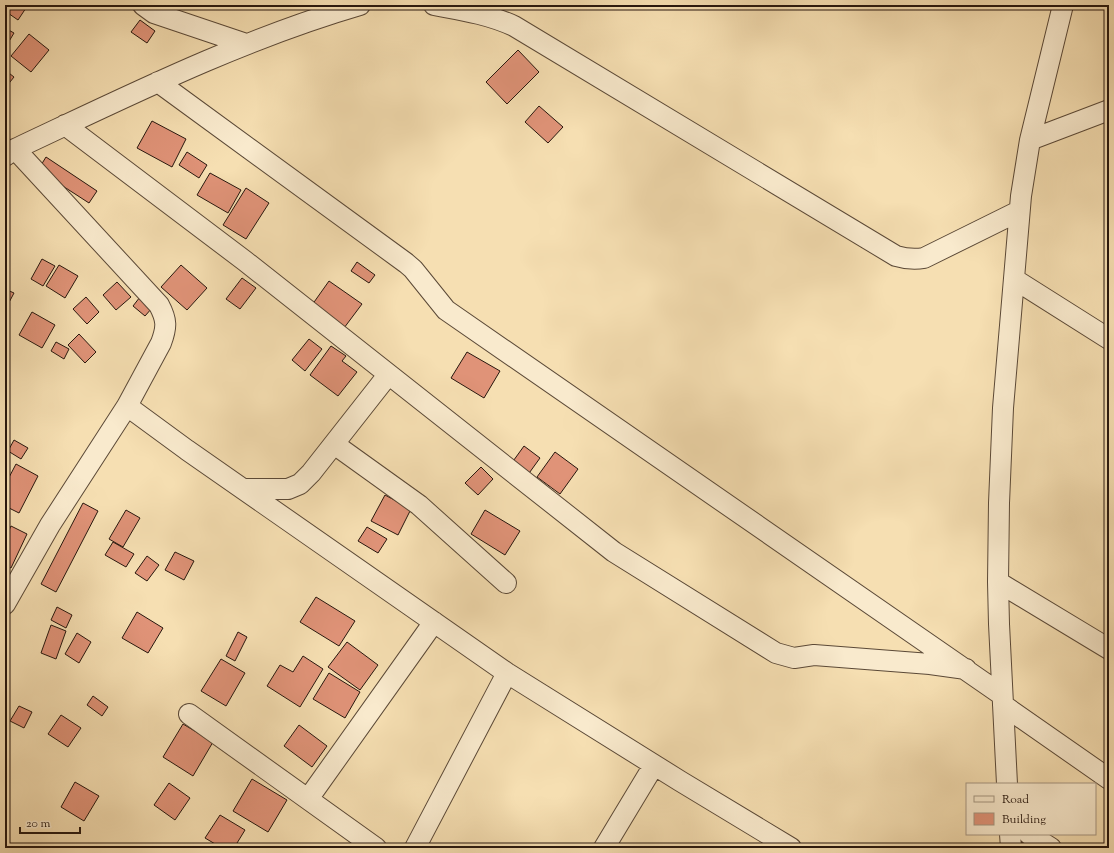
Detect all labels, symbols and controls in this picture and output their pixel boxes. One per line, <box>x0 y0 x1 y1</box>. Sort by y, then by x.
legend <box>966 783 1096 835</box>
text: Road <box>1002 791 1029 809</box>
scale bar <box>20 809 80 835</box>
text: Building <box>1002 811 1046 829</box>
text: 20 m <box>26 815 51 833</box>

